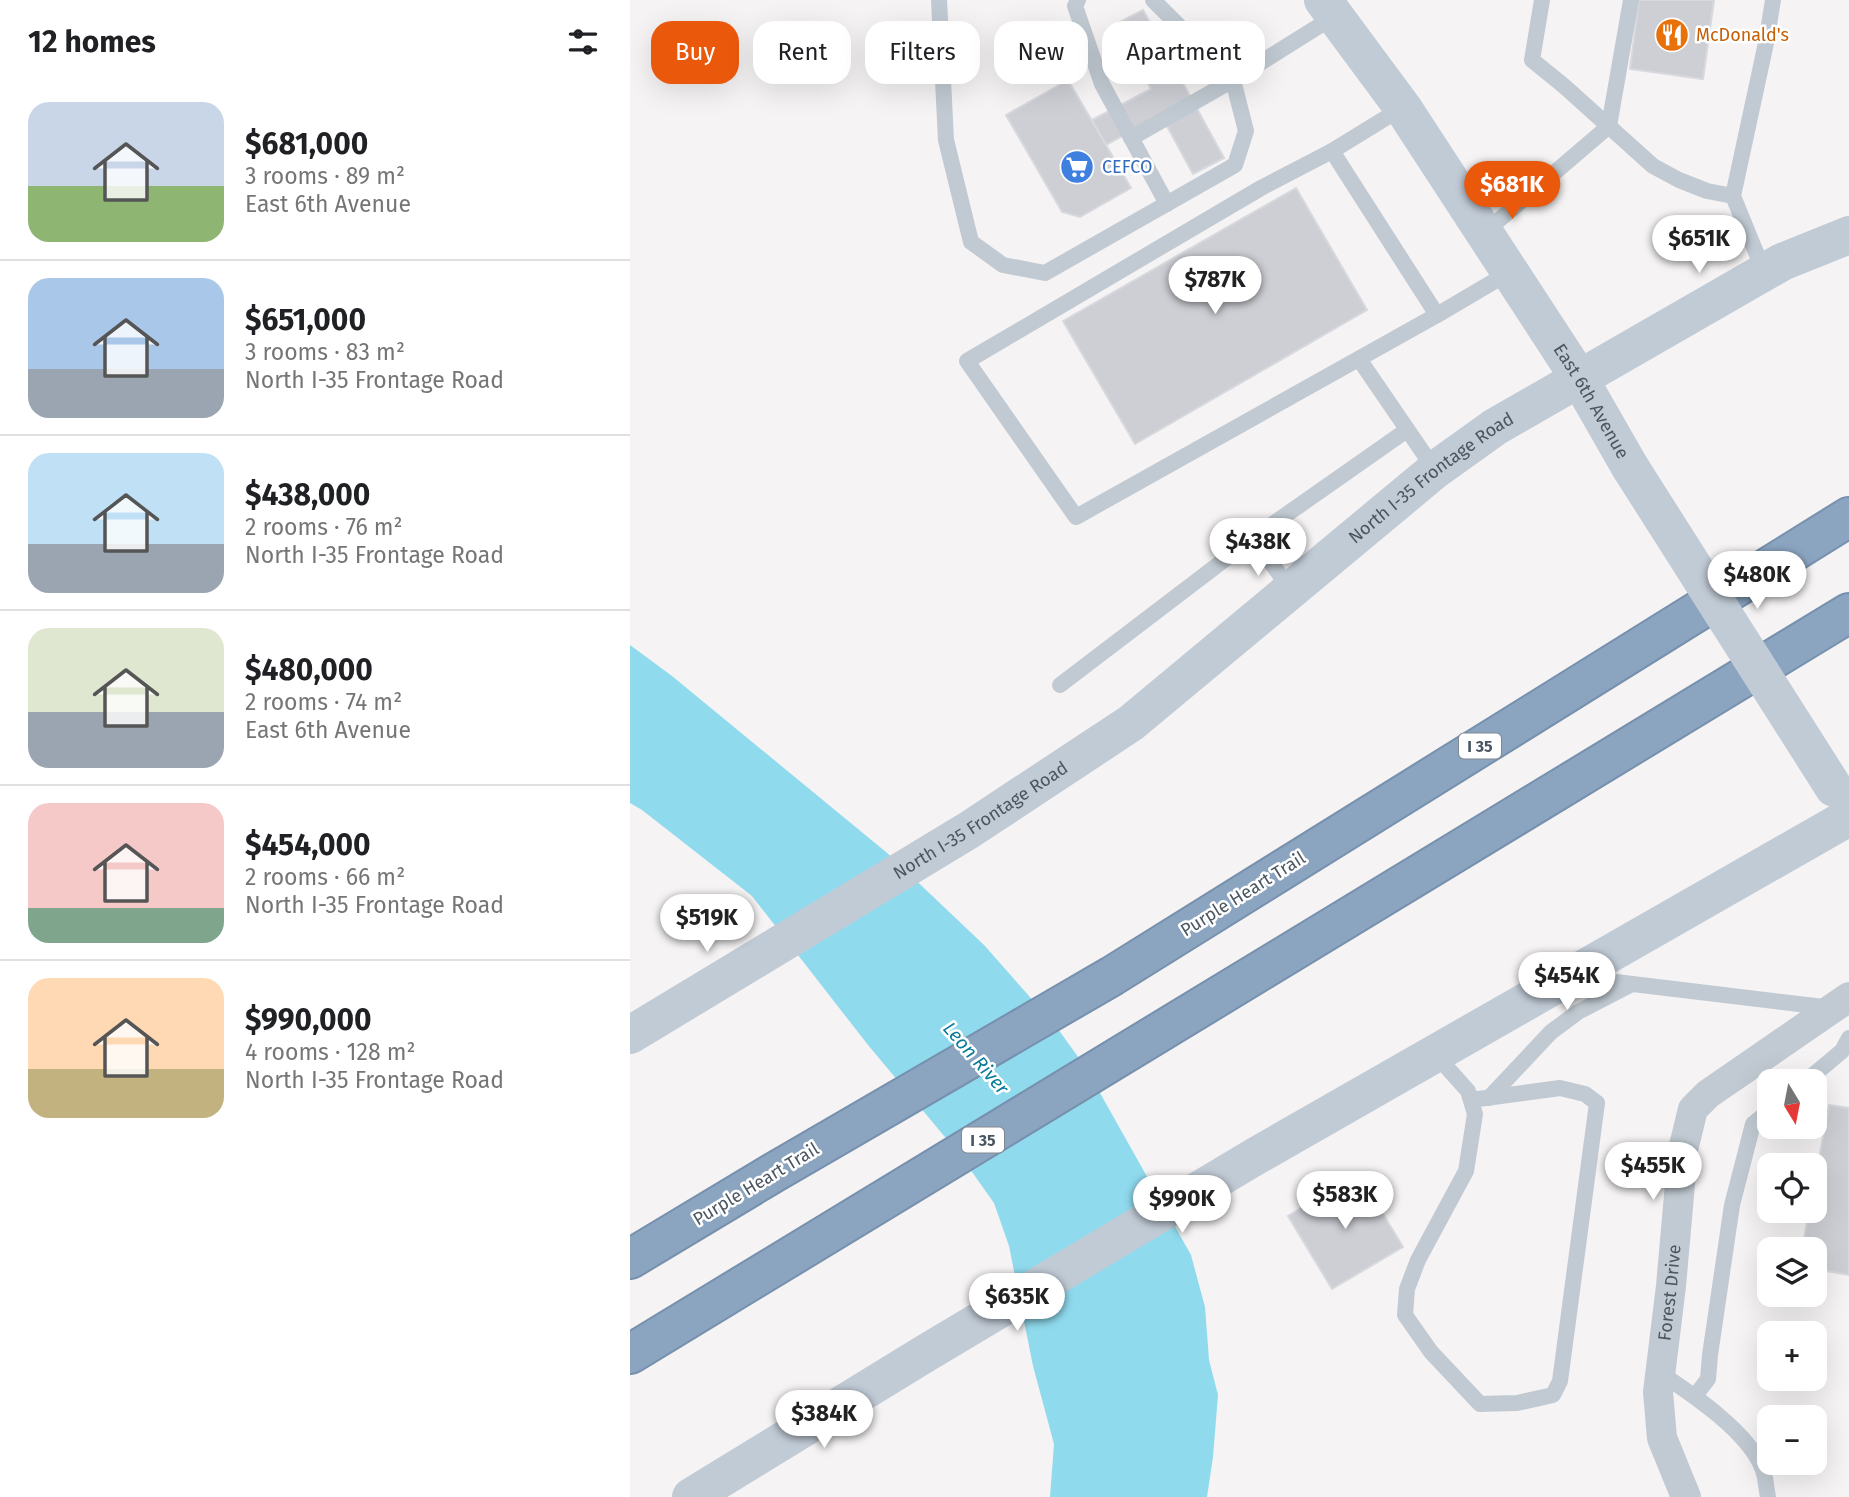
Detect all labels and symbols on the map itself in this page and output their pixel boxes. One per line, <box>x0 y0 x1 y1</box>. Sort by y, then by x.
restaurant icon: McDonald's <box>1653 16 1691 54</box>
place label: McDonald's <box>1696 24 1789 46</box>
supermarket icon: CEFCO <box>1058 148 1096 186</box>
place label: CEFCO <box>1102 156 1152 178</box>
pin: $681K <box>1463 162 1561 221</box>
pin: $651K <box>1650 216 1748 275</box>
pin: $787K <box>1166 256 1264 316</box>
street label: East 6th Avenue <box>1549 340 1634 463</box>
street label: North I-35 Frontage Road <box>1344 408 1518 548</box>
pin: $438K <box>1209 518 1307 578</box>
pin: $480K <box>1708 552 1806 611</box>
road number: I 35 <box>1459 734 1501 758</box>
street label: North I-35 Frontage Road <box>889 757 1072 884</box>
street label: Purple Heart Trail <box>1177 847 1309 941</box>
pin: $519K <box>658 894 756 954</box>
pin: $454K <box>1518 953 1616 1012</box>
water label: Leon River <box>938 1017 1014 1099</box>
north arrow <box>1757 1069 1827 1139</box>
road number: I 35 <box>962 1128 1004 1152</box>
street label: Purple Heart Trail <box>689 1138 823 1230</box>
pin: $455K <box>1604 1142 1702 1202</box>
pin: $583K <box>1296 1172 1394 1231</box>
pin: $990K <box>1133 1176 1231 1235</box>
street label: Forest Drive <box>1653 1243 1686 1342</box>
pin: $635K <box>968 1274 1066 1333</box>
pin: $384K <box>775 1390 873 1450</box>

